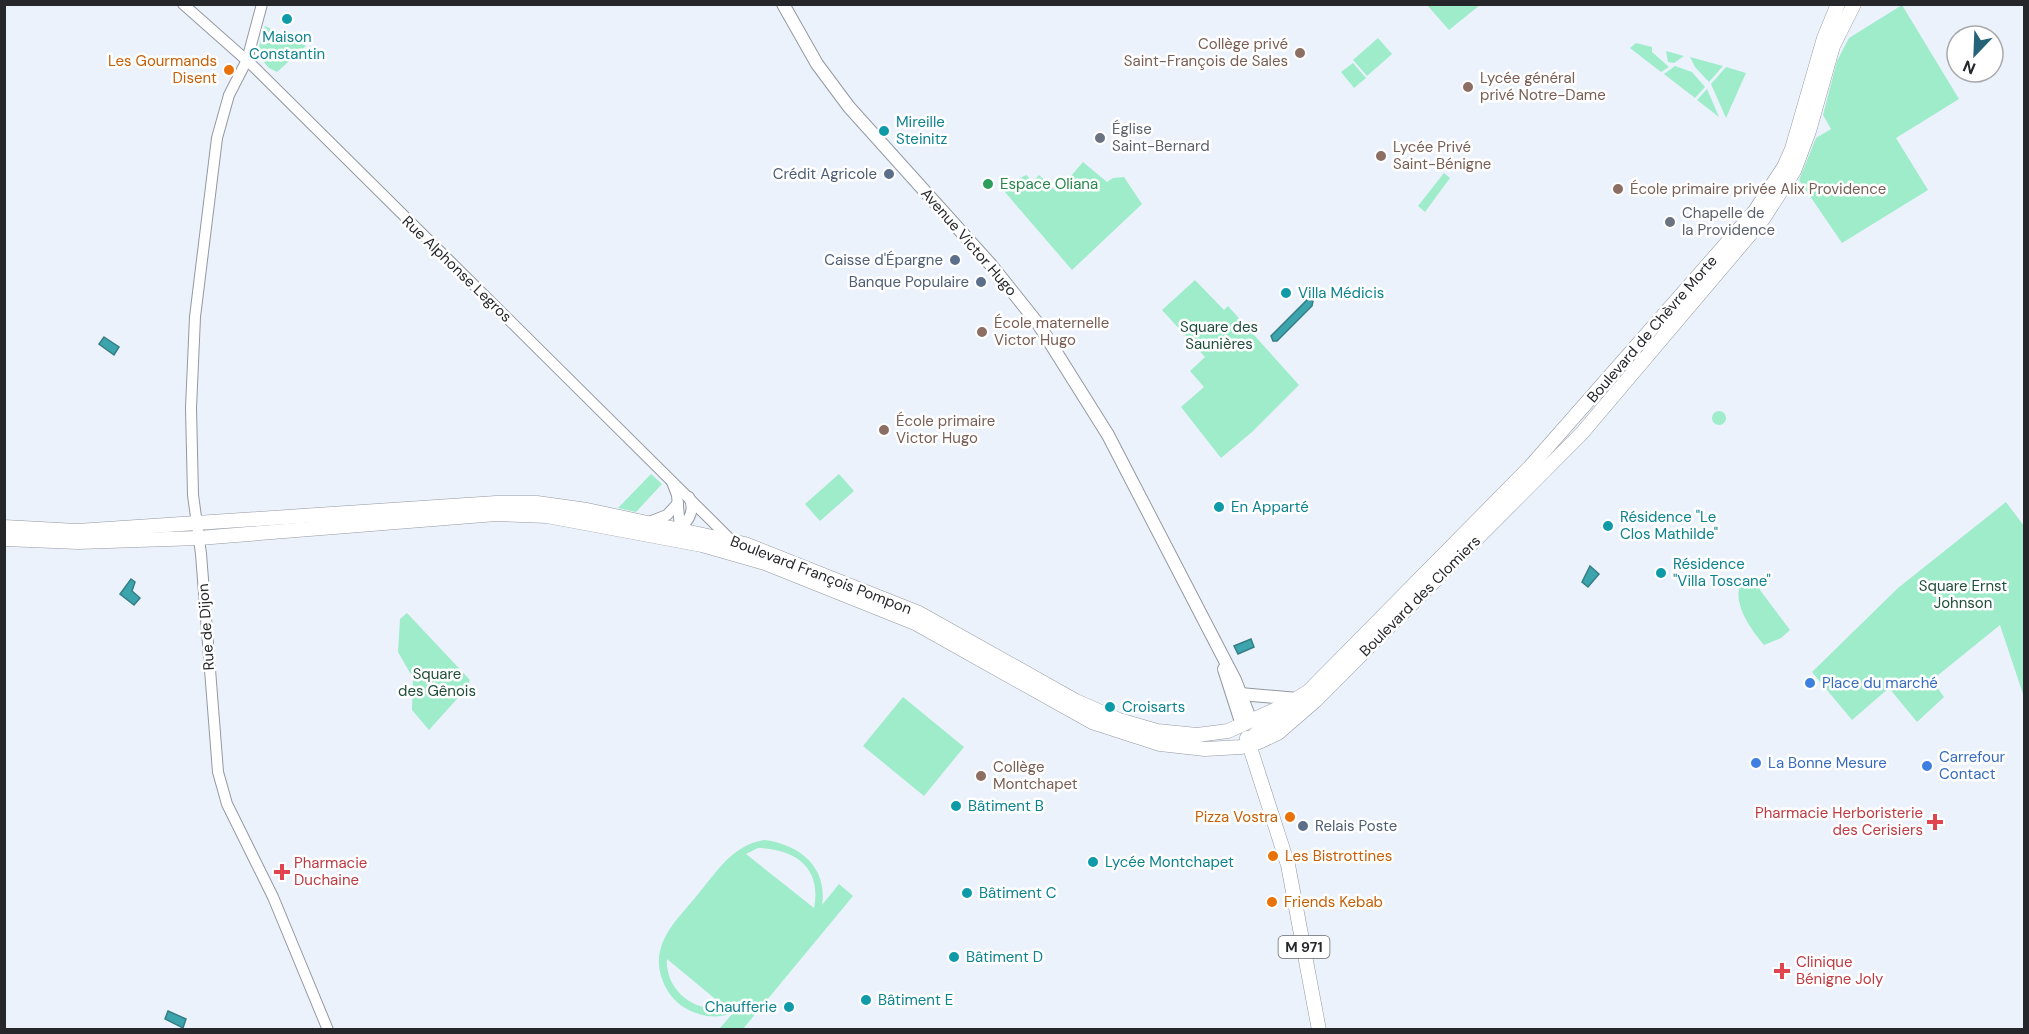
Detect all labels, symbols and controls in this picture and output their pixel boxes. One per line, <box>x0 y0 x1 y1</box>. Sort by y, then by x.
marker: Maison Constantin <box>280 12 294 26</box>
north arrow <box>1945 24 2005 84</box>
place label: Maison Constantin <box>249 27 325 64</box>
place label: Collège privé Saint-François de Sales <box>1124 34 1288 71</box>
marker: Collège privé Saint-François de Sales <box>1293 46 1307 60</box>
place label: Les Gourmands Disent <box>108 51 217 88</box>
text: N <box>1960 55 1979 79</box>
marker: Les Gourmands Disent <box>222 63 236 77</box>
place label: Lycée général privé Notre-Dame <box>1480 68 1606 105</box>
marker: Lycée général privé Notre-Dame <box>1461 80 1475 94</box>
place label: Mireille Steinitz <box>896 112 948 149</box>
place label: Église Saint-Bernard <box>1112 119 1210 156</box>
marker: Mireille Steinitz <box>877 124 891 138</box>
marker: Église Saint-Bernard <box>1093 131 1107 145</box>
place label: Lycée Privé Saint-Bénigne <box>1393 137 1491 174</box>
marker: Lycée Privé Saint-Bénigne <box>1374 149 1388 163</box>
place label: Crédit Agricole <box>773 164 877 184</box>
marker: Crédit Agricole <box>882 167 896 181</box>
place label: Espace Oliana <box>1000 174 1098 194</box>
marker: Espace Oliana <box>981 177 995 191</box>
place label: École primaire privée Alix Providence <box>1630 179 1886 199</box>
marker: École primaire privée Alix Providence <box>1611 182 1625 196</box>
street label: Avenue Victor Hugo <box>917 184 1022 300</box>
place label: Chapelle de la Providence <box>1682 203 1775 240</box>
street label: Rue Alphonse Legros <box>398 211 516 327</box>
marker: Chapelle de la Providence <box>1663 215 1677 229</box>
place label: Caisse d'Épargne <box>824 250 943 270</box>
street label: Boulevard de Chèvre Morte <box>1582 251 1722 407</box>
marker: Caisse d'Épargne <box>948 253 962 267</box>
place label: Banque Populaire <box>849 272 969 292</box>
marker: Banque Populaire <box>974 275 988 289</box>
place label: Villa Médicis <box>1298 283 1384 303</box>
marker: Villa Médicis <box>1279 286 1293 300</box>
place label: École maternelle Victor Hugo <box>994 313 1109 350</box>
park label: Square des Saunières <box>1180 317 1258 354</box>
marker: École maternelle Victor Hugo <box>975 325 989 339</box>
place label: École primaire Victor Hugo <box>896 411 995 448</box>
marker: École primaire Victor Hugo <box>877 423 891 437</box>
place label: En Apparté <box>1231 497 1309 517</box>
marker: En Apparté <box>1212 500 1226 514</box>
place label: Résidence "Le Clos Mathilde" <box>1620 507 1718 544</box>
marker: Résidence "Le Clos Mathilde" <box>1601 519 1615 533</box>
street label: Boulevard François Pompon <box>727 531 915 619</box>
street label: Boulevard des Clomiers <box>1355 531 1485 661</box>
place label: Résidence "Villa Toscane" <box>1673 554 1771 591</box>
marker: Résidence "Villa Toscane" <box>1654 566 1668 580</box>
park label: Square Ernst Johnson <box>1919 576 2007 613</box>
street label: Rue de Dijon <box>193 583 219 671</box>
park label: Square des Gênois <box>398 664 476 701</box>
place label: Place du marché <box>1822 673 1938 693</box>
marker: Place du marché <box>1803 676 1817 690</box>
place label: Croisarts <box>1122 697 1185 717</box>
marker: Croisarts <box>1103 700 1117 714</box>
place label: Carrefour Contact <box>1939 747 2006 784</box>
place label: La Bonne Mesure <box>1768 753 1887 773</box>
marker: La Bonne Mesure <box>1749 756 1763 770</box>
place label: Collège Montchapet <box>993 757 1078 794</box>
marker: Carrefour Contact <box>1920 759 1934 773</box>
marker: Collège Montchapet <box>974 769 988 783</box>
place label: Bâtiment B <box>968 796 1044 816</box>
marker: Bâtiment B <box>949 799 963 813</box>
place label: Pharmacie Herboristerie des Cerisiers <box>1755 803 1923 840</box>
place label: Pizza Vostra <box>1195 807 1278 827</box>
marker: Pizza Vostra <box>1283 810 1297 824</box>
marker: Pharmacie Herboristerie des Cerisiers <box>1928 815 1942 829</box>
place label: Relais Poste <box>1315 816 1397 836</box>
marker: Relais Poste <box>1296 819 1310 833</box>
place label: Les Bistrottines <box>1285 846 1392 866</box>
marker: Les Bistrottines <box>1266 849 1280 863</box>
place label: Lycée Montchapet <box>1105 852 1234 872</box>
place label: Pharmacie Duchaine <box>294 853 367 890</box>
marker: Lycée Montchapet <box>1086 855 1100 869</box>
marker: Pharmacie Duchaine <box>275 865 289 879</box>
place label: Bâtiment C <box>979 883 1057 903</box>
marker: Bâtiment C <box>960 886 974 900</box>
place label: Friends Kebab <box>1284 892 1383 912</box>
marker: Friends Kebab <box>1265 895 1279 909</box>
road number: M 971 <box>1278 936 1330 958</box>
place label: Bâtiment D <box>966 947 1043 967</box>
marker: Bâtiment D <box>947 950 961 964</box>
place label: Clinique Bénigne Joly <box>1796 952 1884 989</box>
marker: Clinique Bénigne Joly <box>1773 962 1791 980</box>
place label: Bâtiment E <box>878 990 953 1010</box>
marker: Bâtiment E <box>859 993 873 1007</box>
place label: Chaufferie <box>705 997 777 1017</box>
marker: Chaufferie <box>782 1000 796 1014</box>

